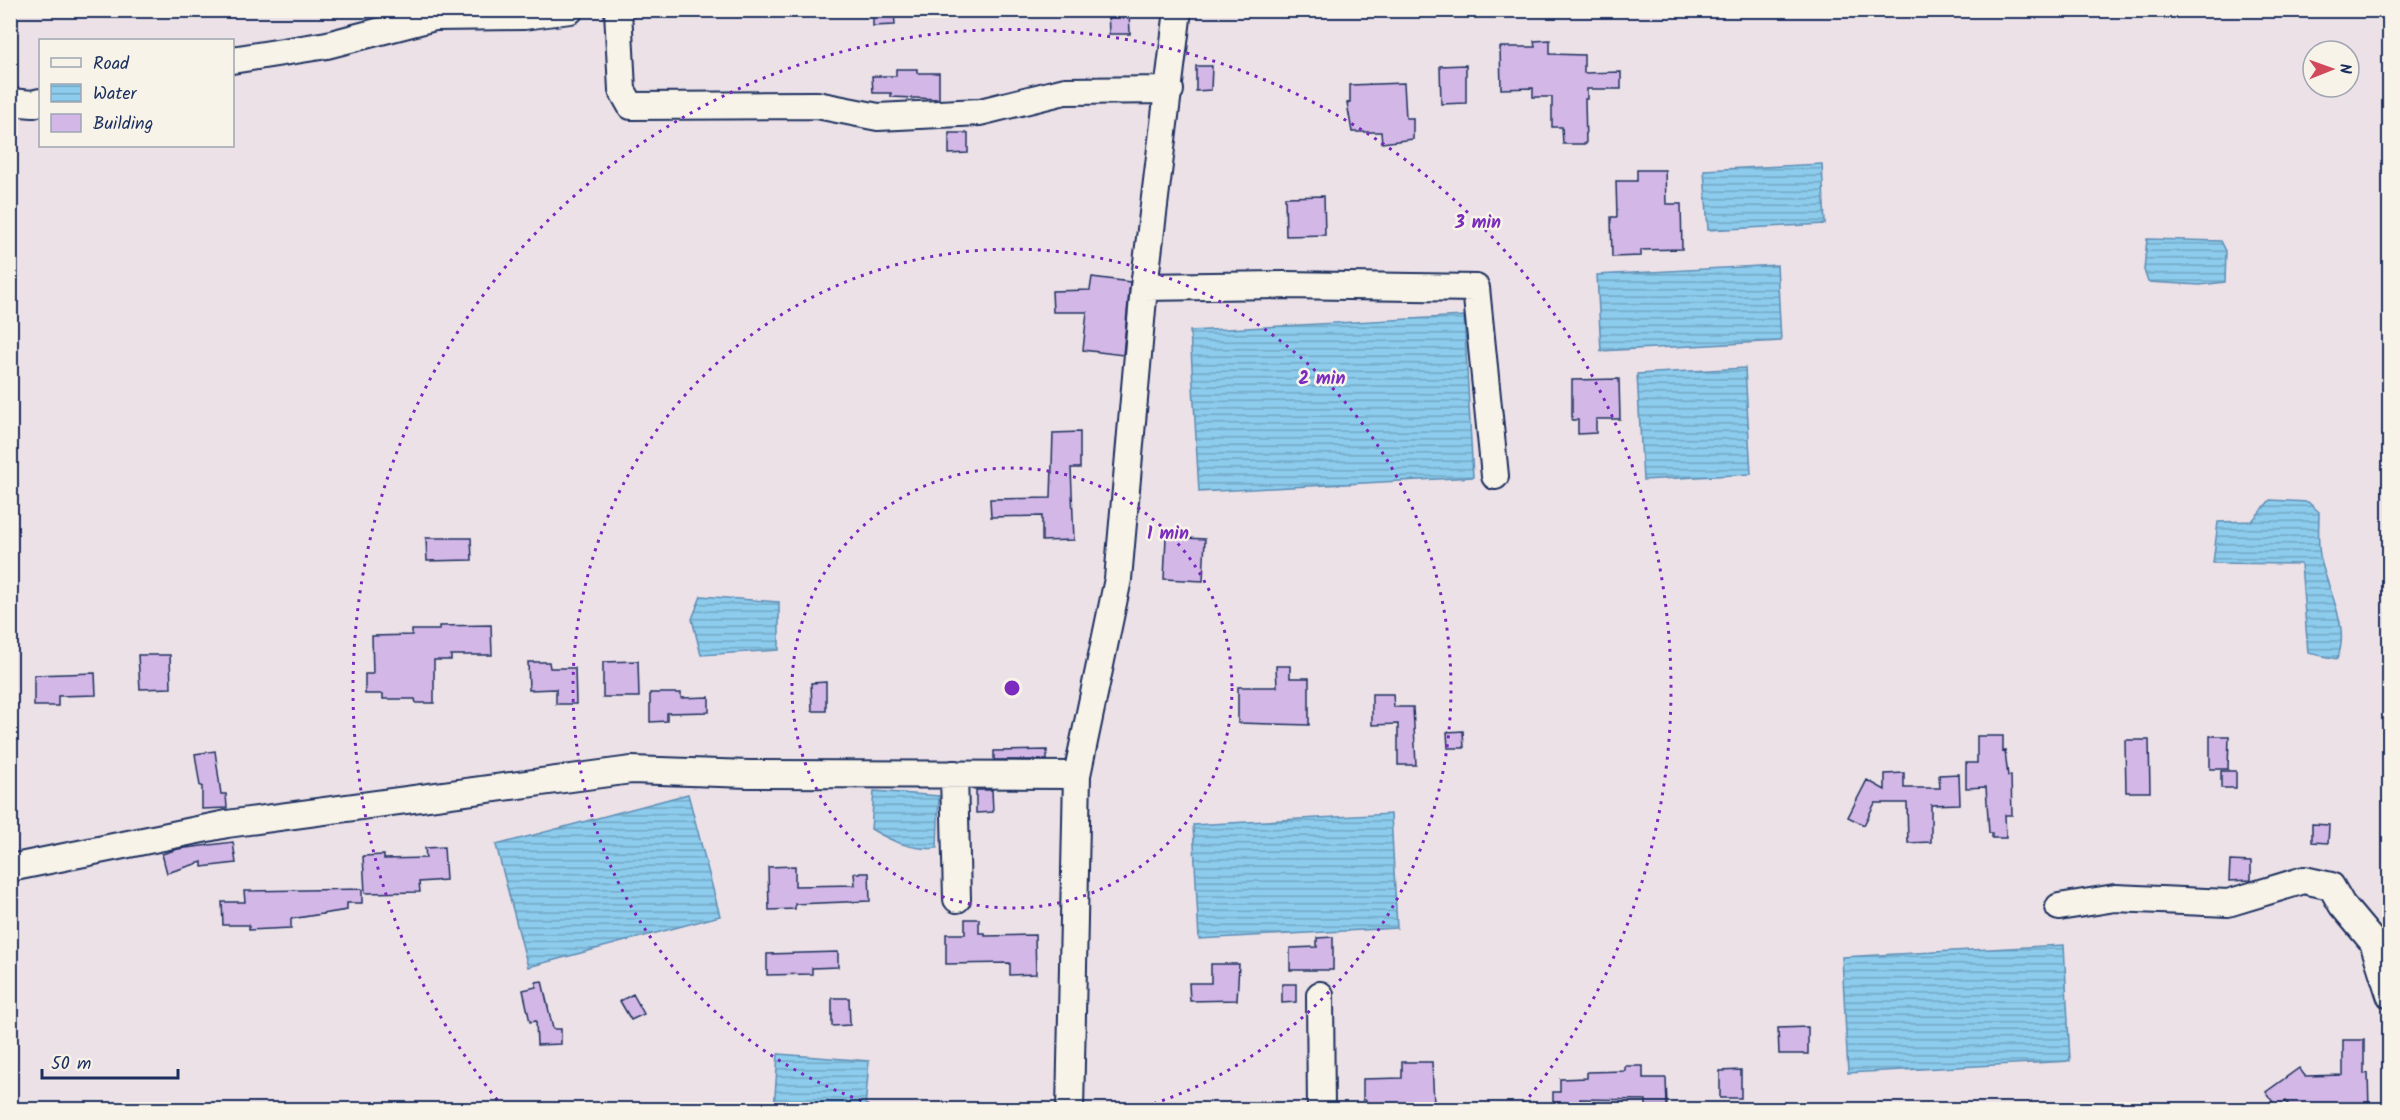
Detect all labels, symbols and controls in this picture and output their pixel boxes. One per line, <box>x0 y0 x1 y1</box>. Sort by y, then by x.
legend <box>39 39 234 147</box>
north arrow <box>2301 39 2361 99</box>
text: Road <box>93 50 130 79</box>
text: N <box>2332 63 2357 74</box>
text: Water <box>93 80 138 109</box>
text: Building <box>93 110 153 139</box>
text: 3 min <box>1454 209 1501 238</box>
text: 2 min <box>1299 365 1345 394</box>
text: 1 min <box>1147 520 1189 549</box>
centre of rings <box>1002 678 1022 698</box>
scale bar <box>42 1042 178 1080</box>
text: 50 m <box>51 1050 91 1079</box>

